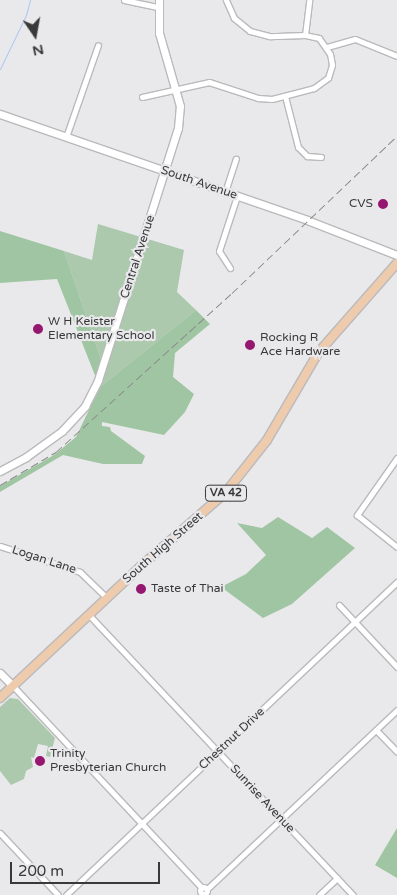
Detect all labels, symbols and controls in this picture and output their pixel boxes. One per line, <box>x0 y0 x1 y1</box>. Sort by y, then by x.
north arrow <box>10 10 60 60</box>
text: N <box>31 41 45 60</box>
street label: South Avenue <box>159 163 239 203</box>
place label: CVS <box>349 197 373 211</box>
marker: CVS <box>377 198 389 210</box>
street label: Central Avenue <box>118 213 158 301</box>
place label: W H Keister Elementary School <box>48 315 155 343</box>
marker: W H Keister Elementary School <box>32 323 44 335</box>
place label: Rocking R Ace Hardware <box>260 331 340 359</box>
marker: Rocking R Ace Hardware <box>244 339 256 351</box>
road number: VA 42 <box>205 484 247 502</box>
street label: South High Street <box>120 509 206 587</box>
street label: Logan Lane <box>10 543 78 577</box>
place label: Taste of Thai <box>151 582 223 596</box>
marker: Taste of Thai <box>135 583 147 595</box>
street label: Chestnut Drive <box>196 705 268 773</box>
place label: Trinity Presbyterian Church <box>50 747 166 775</box>
marker: Trinity Presbyterian Church <box>34 755 46 767</box>
street label: Sunrise Avenue <box>227 762 297 836</box>
scale bar <box>12 852 162 884</box>
text: 200 m <box>18 862 64 880</box>

